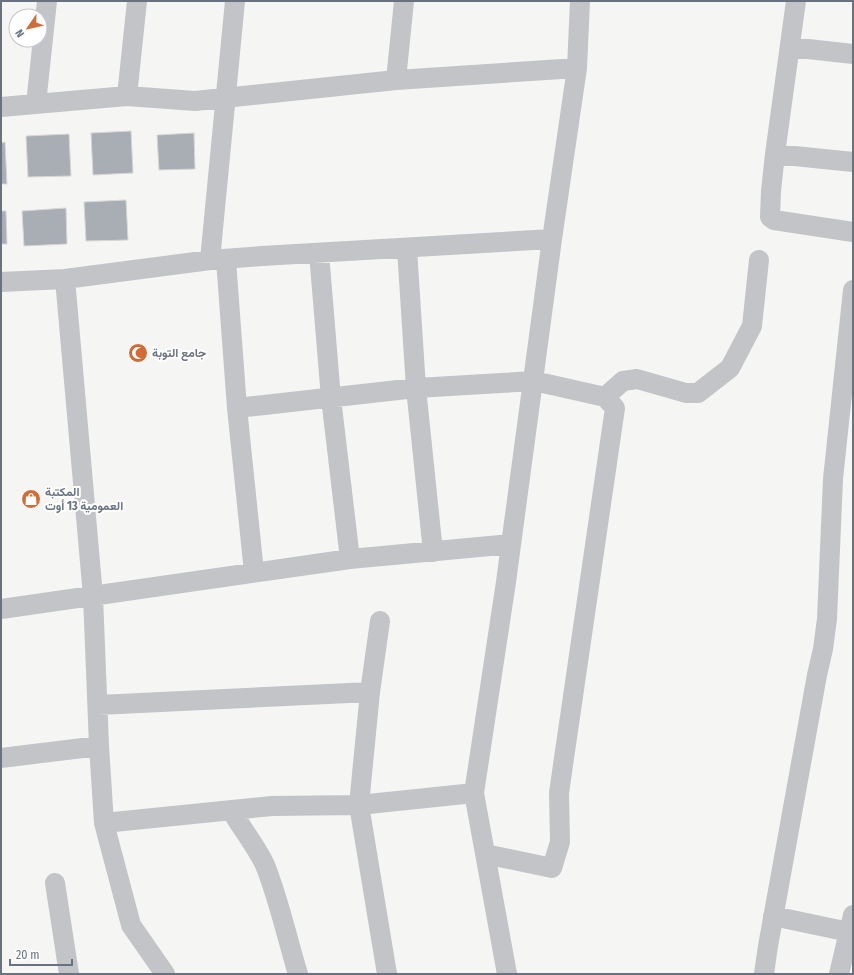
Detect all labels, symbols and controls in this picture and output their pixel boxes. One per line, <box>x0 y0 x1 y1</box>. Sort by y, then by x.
north arrow <box>8 8 48 48</box>
text: N <box>13 27 27 40</box>
mosque icon: جامع التوبة <box>127 342 149 364</box>
place label: جامع التوبة <box>152 346 206 361</box>
place label: المكتبة العمومية 13 أوت <box>45 485 123 514</box>
shop icon: المكتبة العمومية 13 أوت <box>20 488 42 510</box>
scale bar <box>10 941 72 967</box>
text: 20 m <box>16 948 40 962</box>

